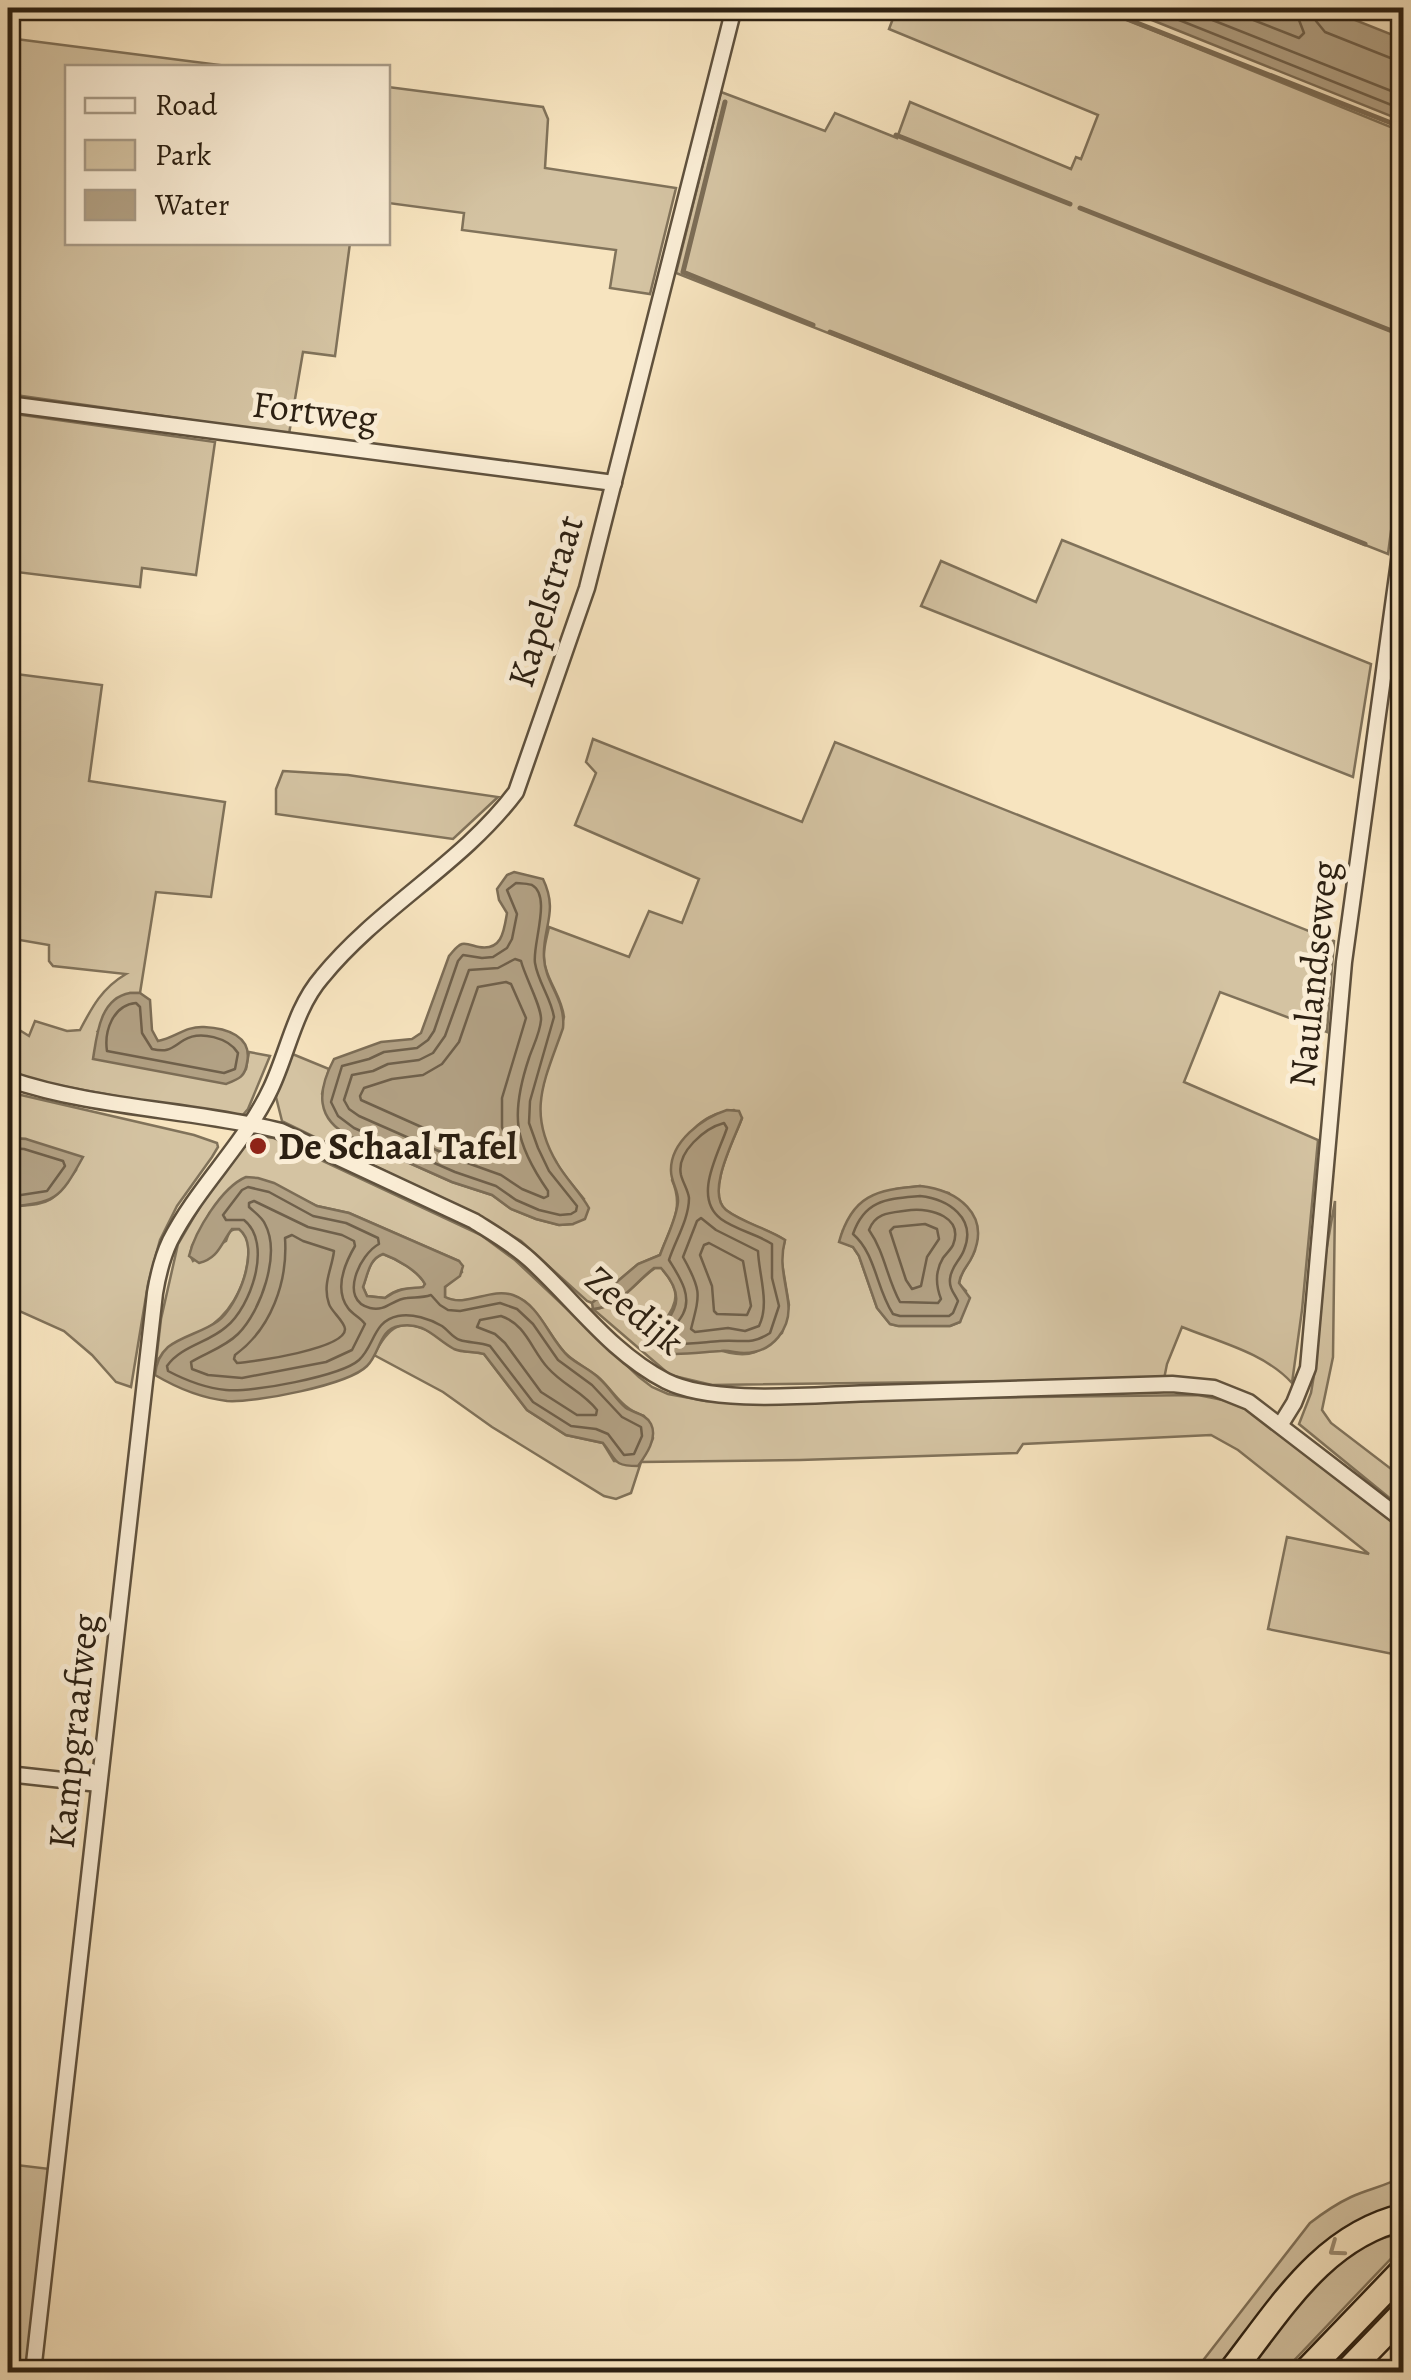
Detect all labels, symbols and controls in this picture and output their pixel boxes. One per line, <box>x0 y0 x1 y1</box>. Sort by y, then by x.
legend <box>65 65 390 245</box>
text: Road <box>155 85 218 125</box>
text: Park <box>155 135 211 175</box>
text: Water <box>154 185 229 225</box>
street label: Fortweg <box>249 378 381 444</box>
street label: Kapelstraat <box>494 509 596 693</box>
street label: Naulandseweg <box>1275 858 1351 1090</box>
place label: De Schaal Tafel <box>278 1120 517 1172</box>
marker: De Schaal Tafel <box>247 1135 269 1157</box>
street label: Zeedijk <box>574 1253 696 1367</box>
street label: Kampgraafweg <box>35 1611 111 1851</box>
one-way arrow <box>1329 2238 1347 2255</box>

